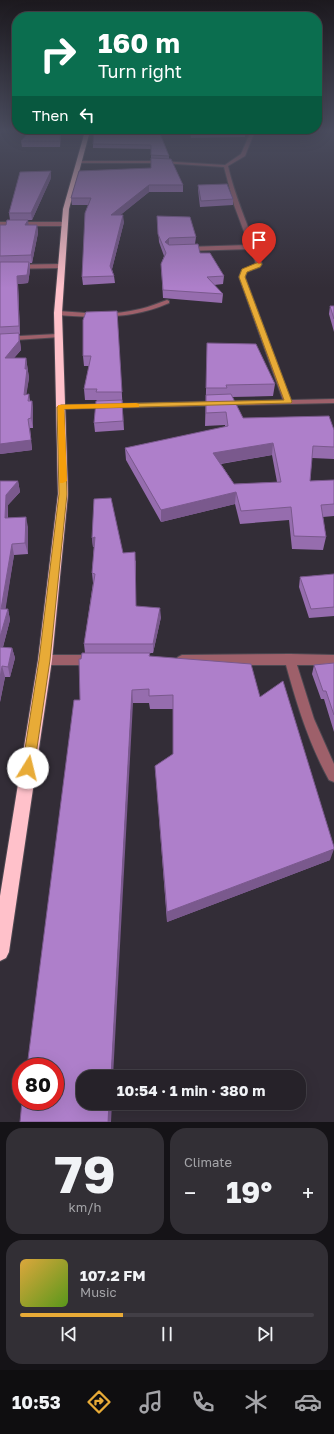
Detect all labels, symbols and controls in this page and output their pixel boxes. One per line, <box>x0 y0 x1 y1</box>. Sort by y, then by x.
text: 160 m <box>98 26 180 59</box>
icon: right <box>32 28 84 80</box>
text: Turn right <box>98 60 182 82</box>
icon: left <box>76 104 98 126</box>
text: Then <box>32 106 68 124</box>
pin <box>242 223 276 264</box>
icon: arrive <box>248 229 270 251</box>
position arrow <box>7 747 49 789</box>
speed limit sign: 80 <box>12 1058 64 1110</box>
text: 10:54 · 1 min · 380 m <box>117 1081 265 1099</box>
text: 79 <box>54 1142 116 1204</box>
text: Climate <box>184 1154 232 1170</box>
text: 19° <box>226 1174 272 1210</box>
text: − <box>184 1179 196 1206</box>
text: + <box>302 1179 314 1206</box>
text: km/h <box>68 1199 102 1215</box>
text: 107.2 FM <box>80 1266 146 1284</box>
text: Music <box>80 1284 117 1300</box>
icon: previous <box>58 1323 80 1345</box>
icon: pause <box>156 1323 178 1345</box>
icon: next <box>254 1323 276 1345</box>
icon: directions <box>85 1388 113 1416</box>
icon: music <box>137 1388 165 1416</box>
icon: phone <box>189 1388 217 1416</box>
icon: climate <box>242 1388 270 1416</box>
icon: car <box>294 1388 322 1416</box>
text: 10:53 <box>12 1391 61 1413</box>

